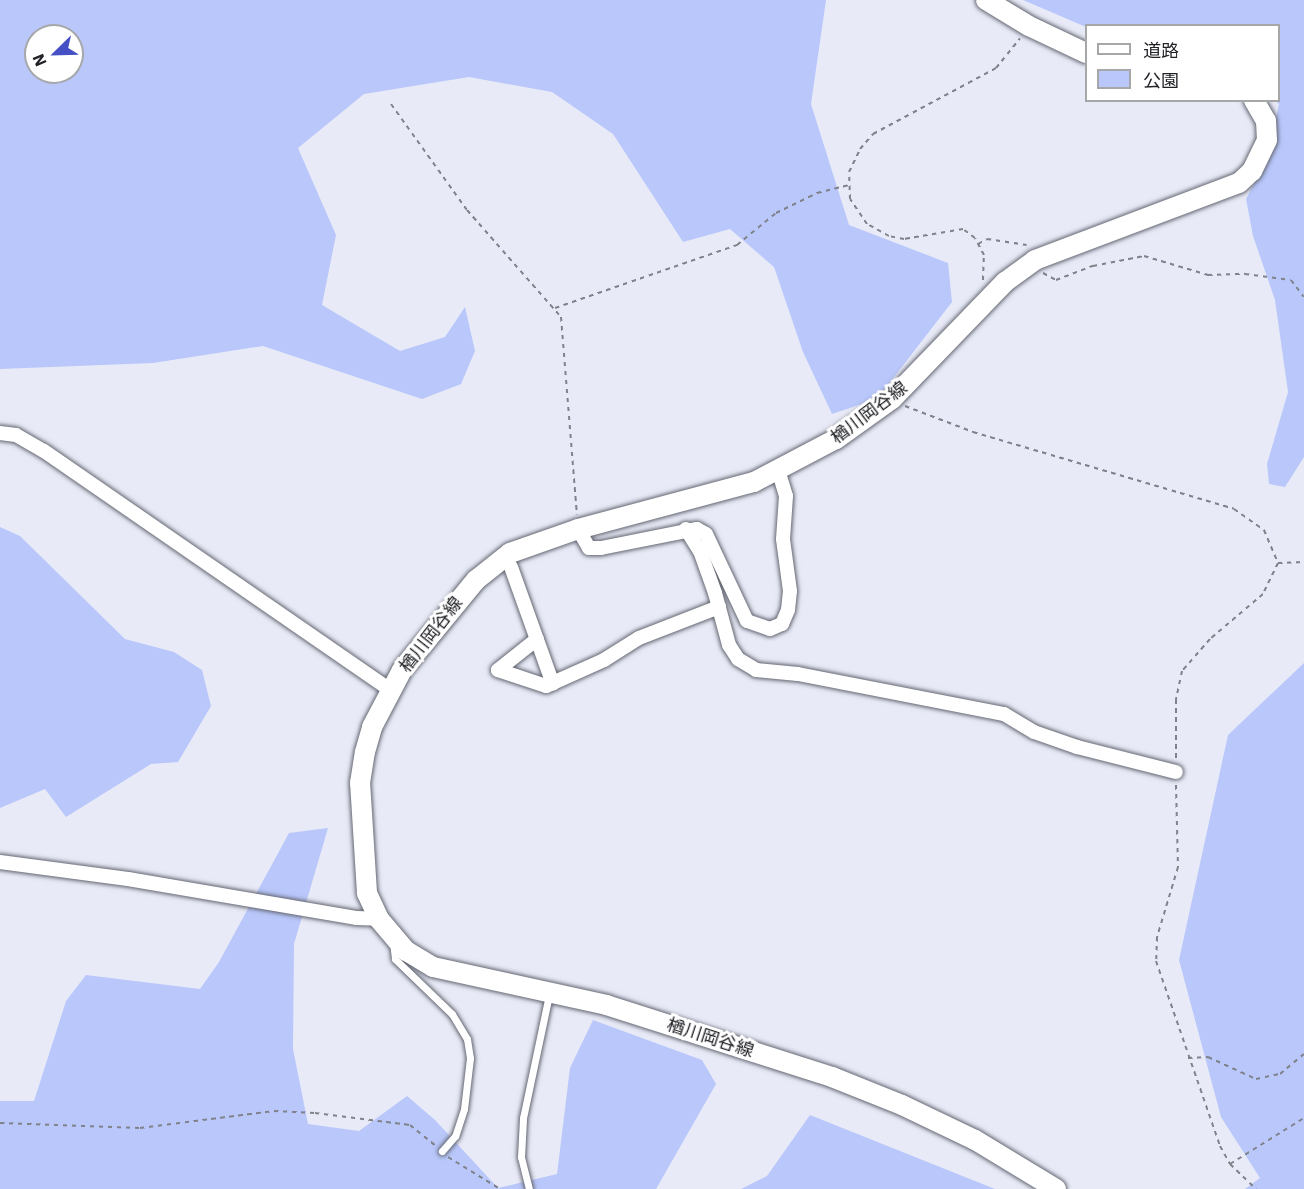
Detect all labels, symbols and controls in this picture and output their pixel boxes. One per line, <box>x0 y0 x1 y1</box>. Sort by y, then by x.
north arrow <box>24 24 84 84</box>
legend <box>1085 24 1280 102</box>
text: 道路 <box>1143 39 1179 62</box>
text: N <box>28 51 51 69</box>
text: 公園 <box>1143 69 1179 92</box>
street label: 楢川岡谷線 <box>827 377 911 449</box>
street label: 楢川岡谷線 <box>395 593 467 677</box>
street label: 楢川岡谷線 <box>664 1014 756 1062</box>

